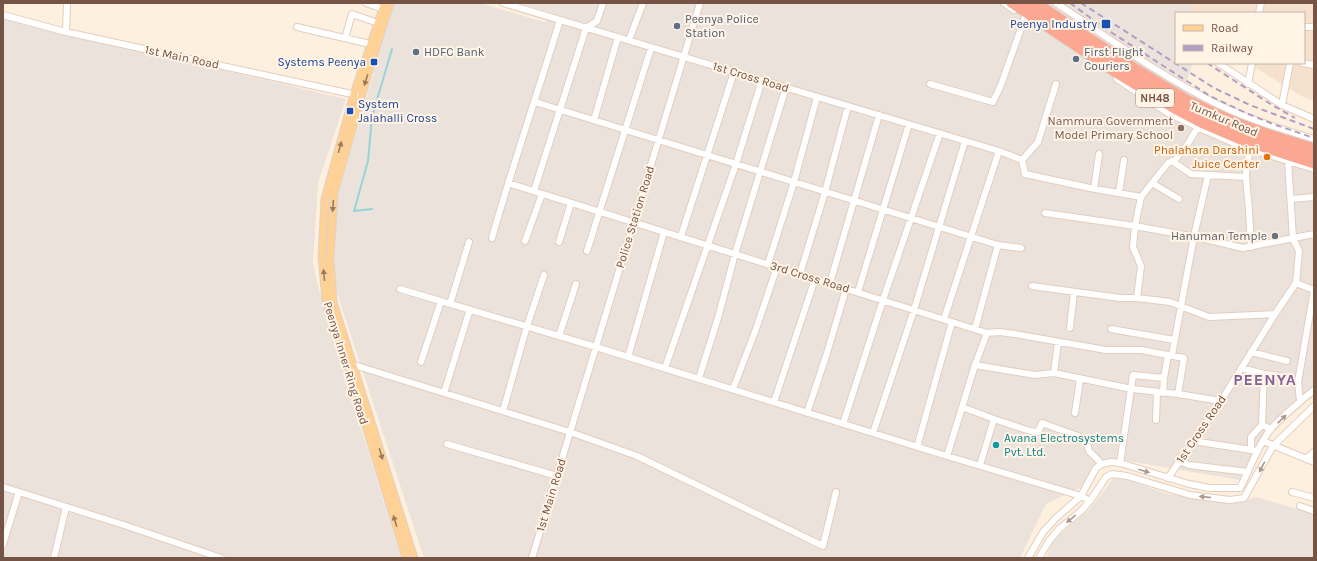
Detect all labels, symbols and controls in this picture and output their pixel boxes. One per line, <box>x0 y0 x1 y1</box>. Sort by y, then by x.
place label: Peenya Police Station <box>685 12 759 40</box>
legend <box>1175 12 1305 64</box>
place label: Peenya Industry <box>1010 17 1097 31</box>
marker: Peenya Industry <box>1100 18 1112 30</box>
marker: Peenya Police Station <box>672 21 682 31</box>
text: Road <box>1211 21 1239 35</box>
text: Railway <box>1211 41 1253 55</box>
street label: 1st Main Road <box>144 42 220 72</box>
place label: HDFC Bank <box>424 45 485 59</box>
place label: First Flight Couriers <box>1084 45 1144 73</box>
marker: HDFC Bank <box>411 47 421 57</box>
marker: First Flight Couriers <box>1071 54 1081 64</box>
place label: Systems Peenya <box>277 55 366 69</box>
marker: Systems Peenya <box>369 57 379 67</box>
street label: 1st Cross Road <box>711 59 791 95</box>
one-way arrow <box>363 75 369 87</box>
road number: NH48 <box>1136 89 1174 107</box>
place label: System Jalahalli Cross <box>358 97 437 125</box>
street label: Tumkur Road <box>1188 98 1260 140</box>
marker: System Jalahalli Cross <box>345 106 355 116</box>
place label: Nammura Government Model Primary School <box>1047 114 1173 142</box>
marker: Nammura Government Model Primary School <box>1176 123 1186 133</box>
one-way arrow <box>337 141 343 154</box>
place label: Phalahara Darshini Juice Center <box>1154 143 1260 171</box>
marker: Phalahara Darshini Juice Center <box>1262 152 1272 162</box>
street label: Police Station Road <box>613 164 657 270</box>
one-way arrow <box>330 200 337 212</box>
place label: Hanuman Temple <box>1171 229 1267 243</box>
marker: Hanuman Temple <box>1270 231 1280 241</box>
street label: 3rd Cross Road <box>768 258 852 296</box>
one-way arrow <box>320 269 327 281</box>
street label: Peenya Inner Ring Road <box>321 300 371 426</box>
district label: PEENYA <box>1233 370 1297 389</box>
street label: 1st Cross Road <box>1173 392 1229 466</box>
one-way arrow <box>1277 414 1287 424</box>
place label: Avana Electrosystems Pvt. Ltd. <box>1004 431 1124 459</box>
marker: Avana Electrosystems Pvt. Ltd. <box>991 440 1001 450</box>
one-way arrow <box>378 449 384 461</box>
street label: 1st Main Road <box>533 457 569 533</box>
one-way arrow <box>1259 461 1265 472</box>
one-way arrow <box>1138 468 1150 474</box>
one-way arrow <box>1199 494 1211 500</box>
one-way arrow <box>392 514 398 526</box>
one-way arrow <box>1066 515 1077 524</box>

